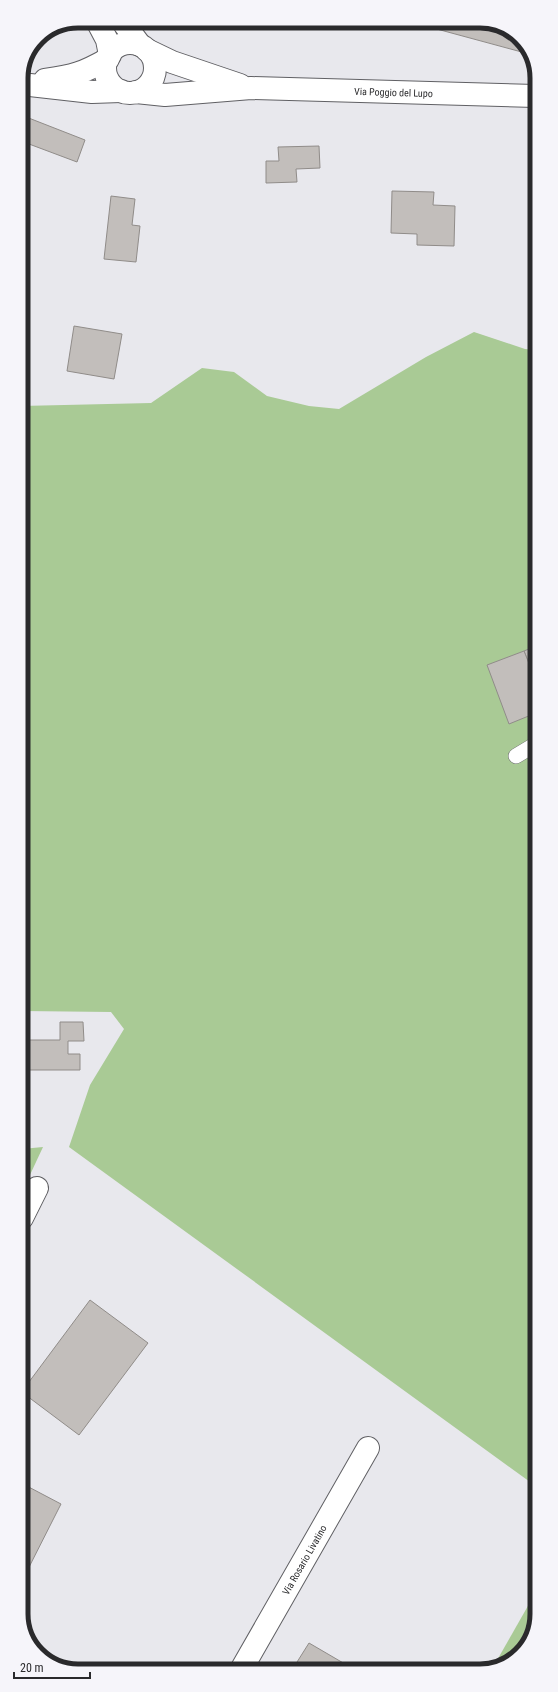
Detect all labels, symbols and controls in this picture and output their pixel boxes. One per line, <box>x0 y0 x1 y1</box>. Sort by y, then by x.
street label: Via Poggio del Lupo <box>354 86 433 99</box>
street label: Via Rosario Livatino <box>280 1523 329 1597</box>
scale bar <box>14 1654 90 1680</box>
text: 20 m <box>20 1661 44 1675</box>

